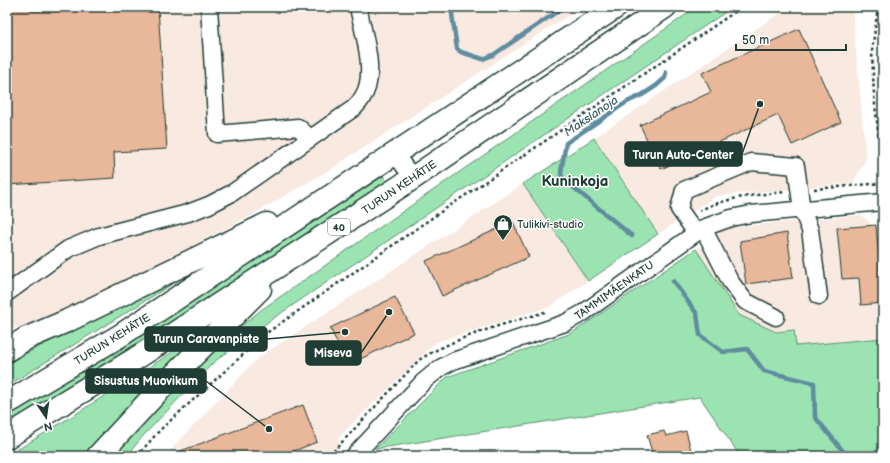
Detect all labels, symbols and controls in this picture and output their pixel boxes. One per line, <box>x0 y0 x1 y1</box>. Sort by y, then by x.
scale bar <box>736 26 846 52</box>
text: 50 m <box>742 33 769 48</box>
water label: Makslanoja <box>561 93 621 140</box>
callout: Turun Auto-Center <box>625 142 742 166</box>
text: Turun Auto-Center <box>632 148 734 163</box>
street label: TURUN KEHÄTIE <box>359 157 439 217</box>
district label: Kuninkoja <box>542 172 608 191</box>
shop icon: Tulikivi-studio <box>492 213 514 241</box>
place label: Tulikivi-studio <box>517 218 583 231</box>
road number: 40 <box>328 219 350 235</box>
street label: TAMMIMÄENKATU <box>572 257 656 323</box>
street label: TURUN KEHÄTIE <box>71 310 153 368</box>
callout: Turun Caravanpiste <box>145 327 267 351</box>
text: Turun Caravanpiste <box>153 332 259 347</box>
callout: Miseva <box>306 341 361 365</box>
text: Miseva <box>314 346 352 361</box>
callout: Sisustus Muovikum <box>86 369 206 393</box>
text: Sisustus Muovikum <box>94 374 198 389</box>
north arrow <box>26 397 66 437</box>
text: N <box>43 419 54 434</box>

